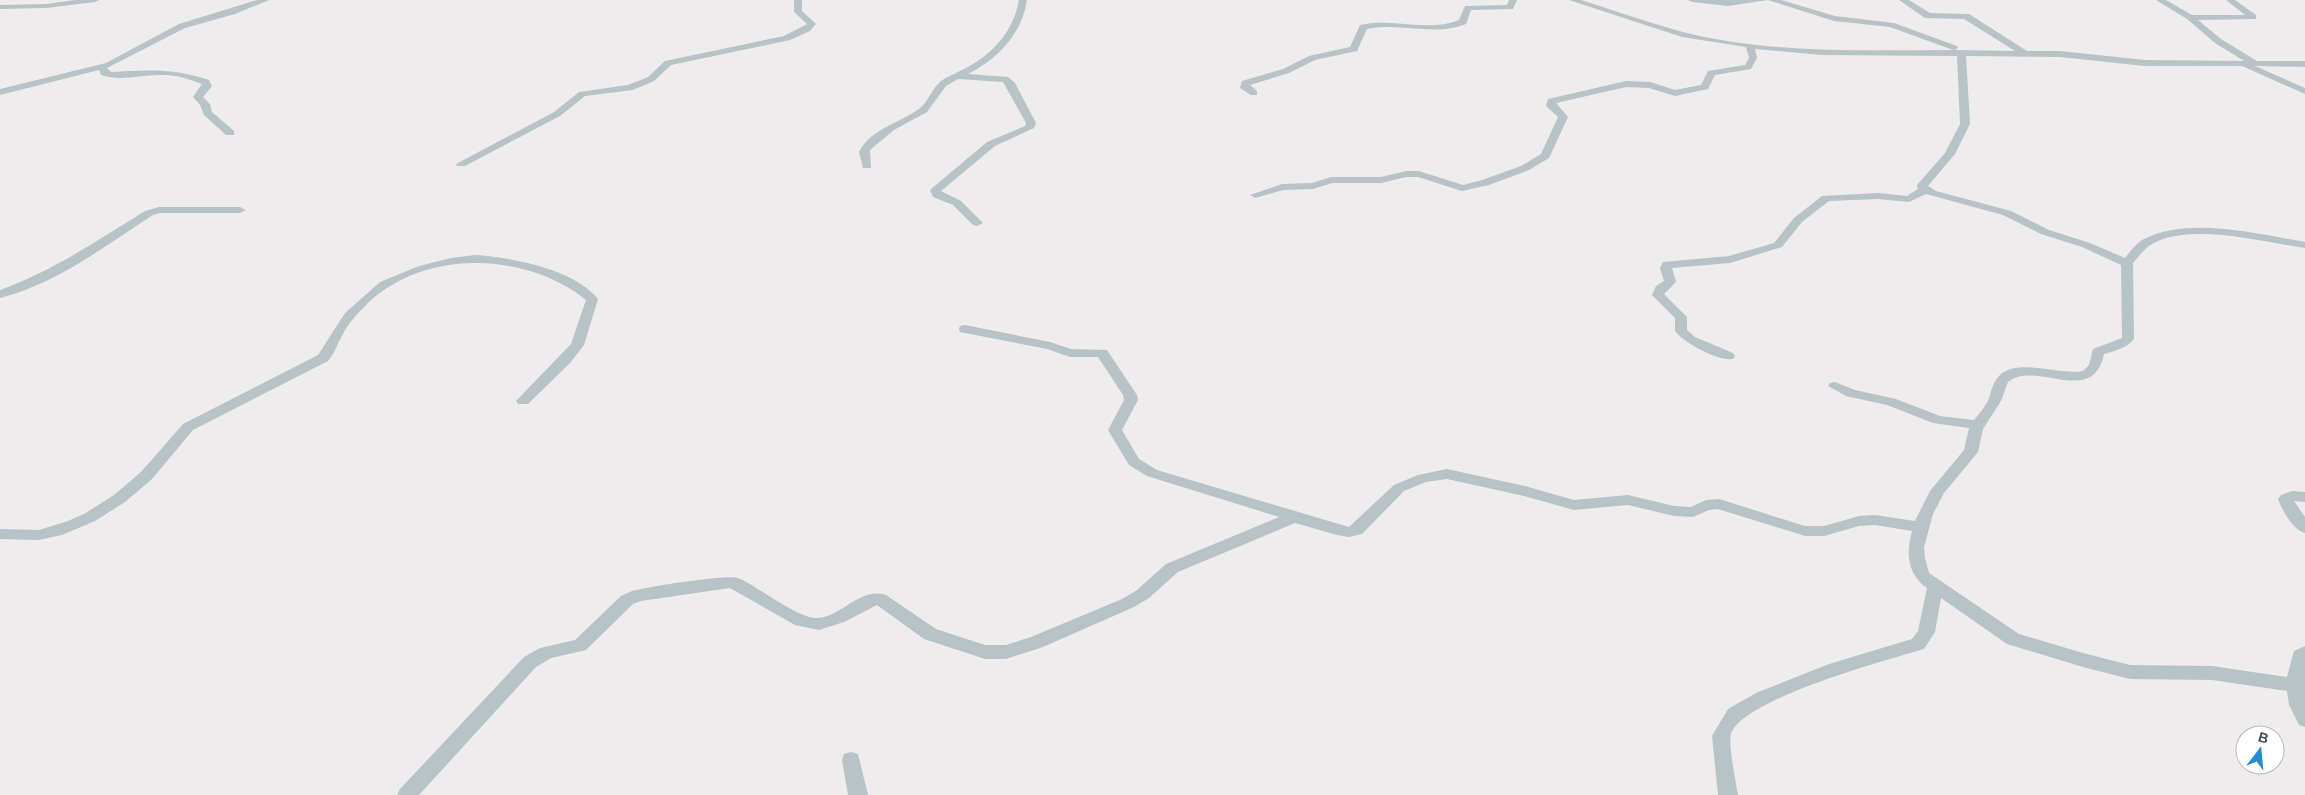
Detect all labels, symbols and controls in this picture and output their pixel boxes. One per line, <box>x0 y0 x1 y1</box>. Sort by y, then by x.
north arrow <box>2235 725 2285 775</box>
text: B <box>2257 728 2271 747</box>

